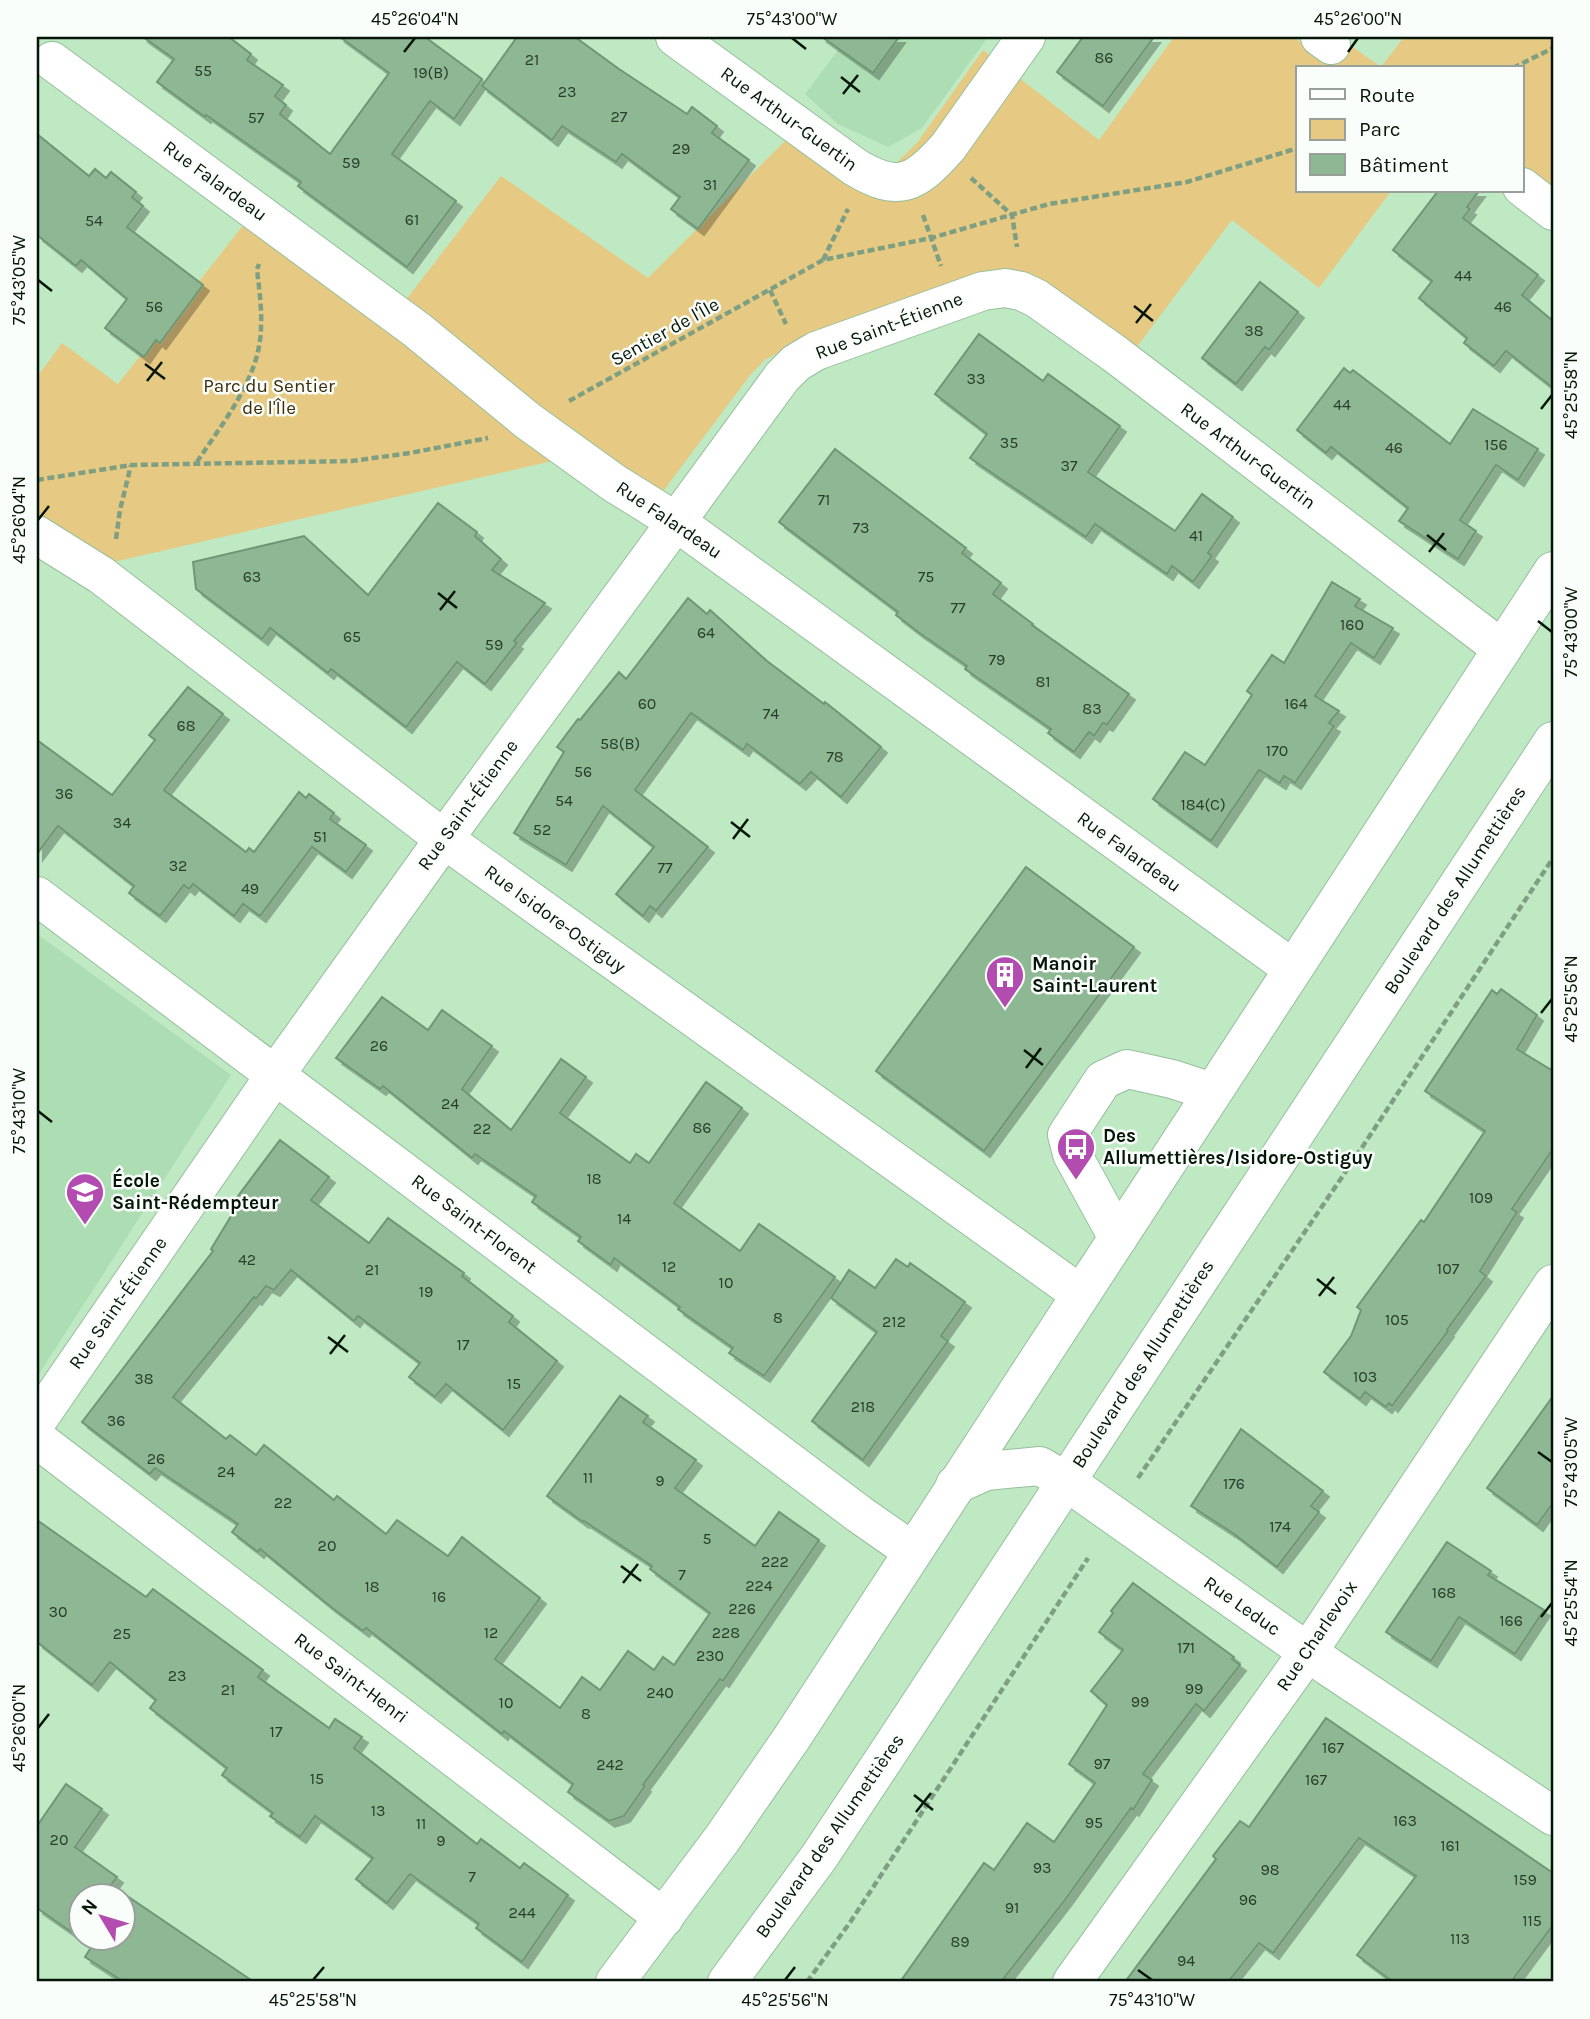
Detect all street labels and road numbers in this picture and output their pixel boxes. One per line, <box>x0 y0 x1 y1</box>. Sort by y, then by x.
street label: Rue Arthur-Guertin <box>716 62 862 176</box>
street label: Rue Falardeau <box>159 136 271 226</box>
street label: Rue Saint-Étienne <box>812 287 966 364</box>
street label: Sentier de l'Île <box>607 293 723 371</box>
street label: Rue Arthur-Guertin <box>1176 398 1320 514</box>
street label: Rue Falardeau <box>612 476 726 564</box>
street label: Rue Saint-Étienne <box>412 735 523 875</box>
street label: Boulevard des Allumettières <box>1379 782 1531 998</box>
street label: Rue Falardeau <box>1073 807 1185 897</box>
street label: Rue Isidore-Ostiguy <box>480 860 630 978</box>
street label: Rue Saint-Florent <box>407 1170 541 1278</box>
street label: Rue Saint-Étienne <box>63 1232 172 1373</box>
street label: Boulevard des Allumettières <box>1067 1256 1219 1472</box>
street label: Rue Leduc <box>1199 1572 1285 1640</box>
street label: Rue Charlevoix <box>1272 1576 1362 1695</box>
street label: Rue Saint-Henri <box>290 1628 412 1728</box>
street label: Boulevard des Allumettières <box>751 1730 909 1942</box>

